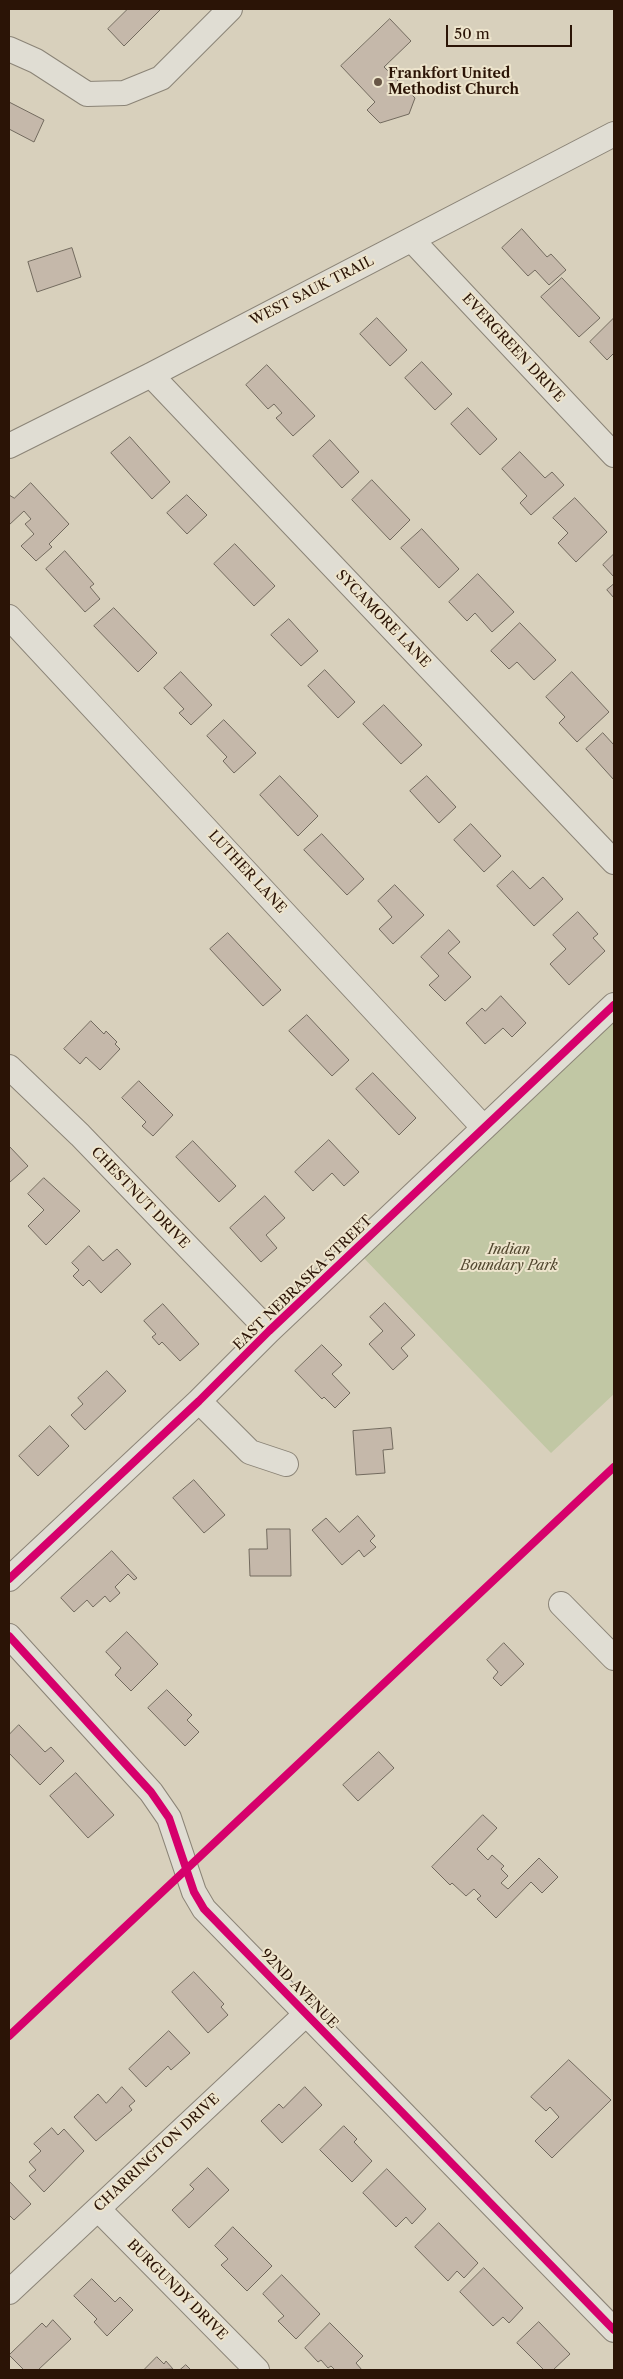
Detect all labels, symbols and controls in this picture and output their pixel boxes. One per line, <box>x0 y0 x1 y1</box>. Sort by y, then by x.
scale bar <box>448 15 574 47</box>
text: 50 m <box>454 24 490 43</box>
place label: Frankfort United Methodist Church <box>388 66 519 98</box>
marker: Frankfort United Methodist Church <box>372 76 384 88</box>
street label: WEST SAUK TRAIL <box>247 253 377 329</box>
street label: EVERGREEN DRIVE <box>458 290 568 406</box>
street label: SYCAMORE LANE <box>332 567 434 671</box>
street label: LUTHER LANE <box>204 827 290 917</box>
street label: CHESTNUT DRIVE <box>87 1144 193 1252</box>
street label: EAST NEBRASKA STREET <box>230 1212 376 1354</box>
park label: Indian Boundary Park <box>460 1242 558 1274</box>
street label: 92ND AVENUE <box>257 1946 341 2032</box>
street label: CHARRINGTON DRIVE <box>91 2090 223 2216</box>
street label: BURGUNDY DRIVE <box>123 2236 231 2344</box>

